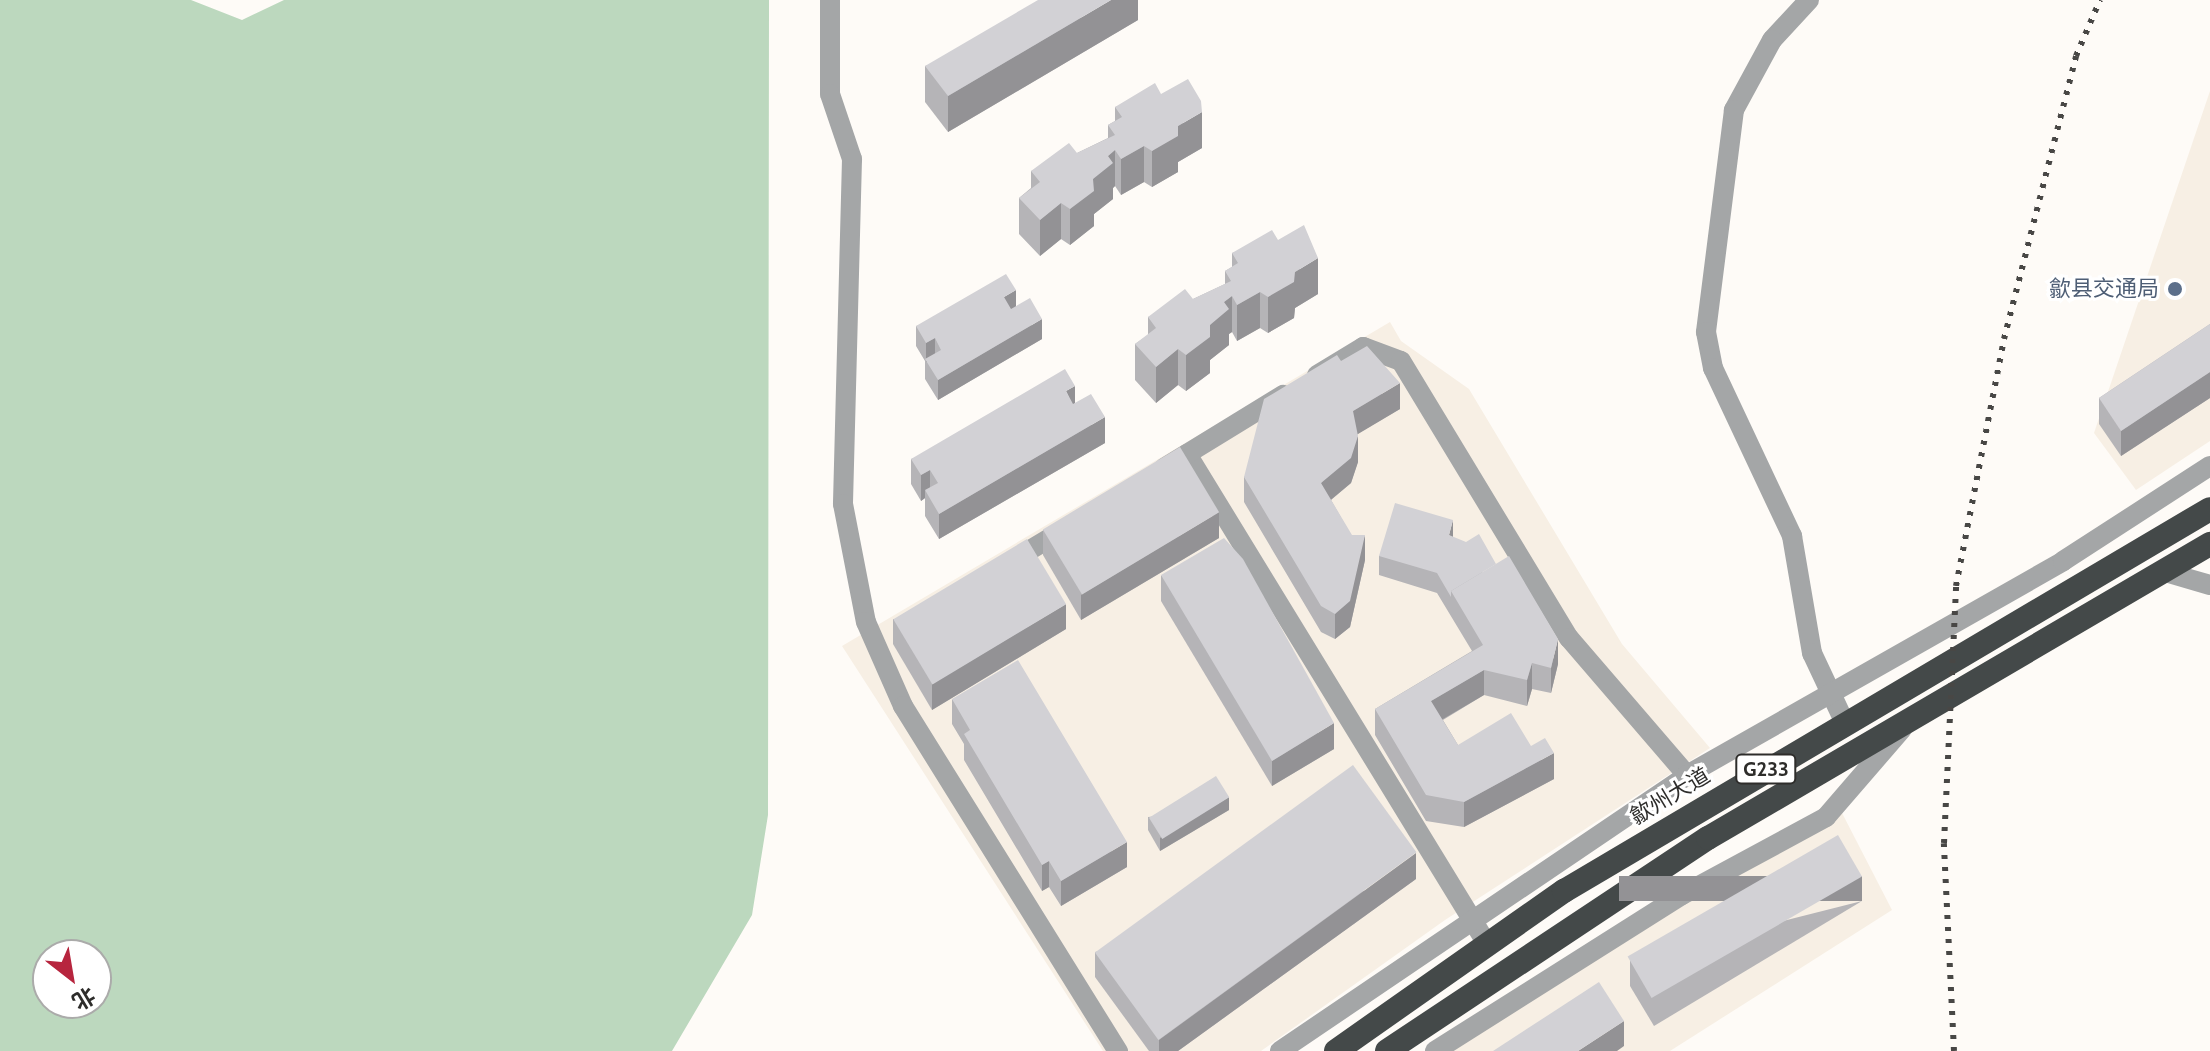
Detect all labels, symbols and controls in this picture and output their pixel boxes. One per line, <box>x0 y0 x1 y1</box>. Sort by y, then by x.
place label: 歙县交通局 <box>2049 276 2159 302</box>
marker: 歙县交通局 <box>2166 280 2184 298</box>
road number: G233 <box>1734 753 1798 785</box>
street label: 歙州大道 <box>1625 762 1715 830</box>
north arrow <box>32 939 112 1019</box>
text: 北 <box>67 981 100 1016</box>

